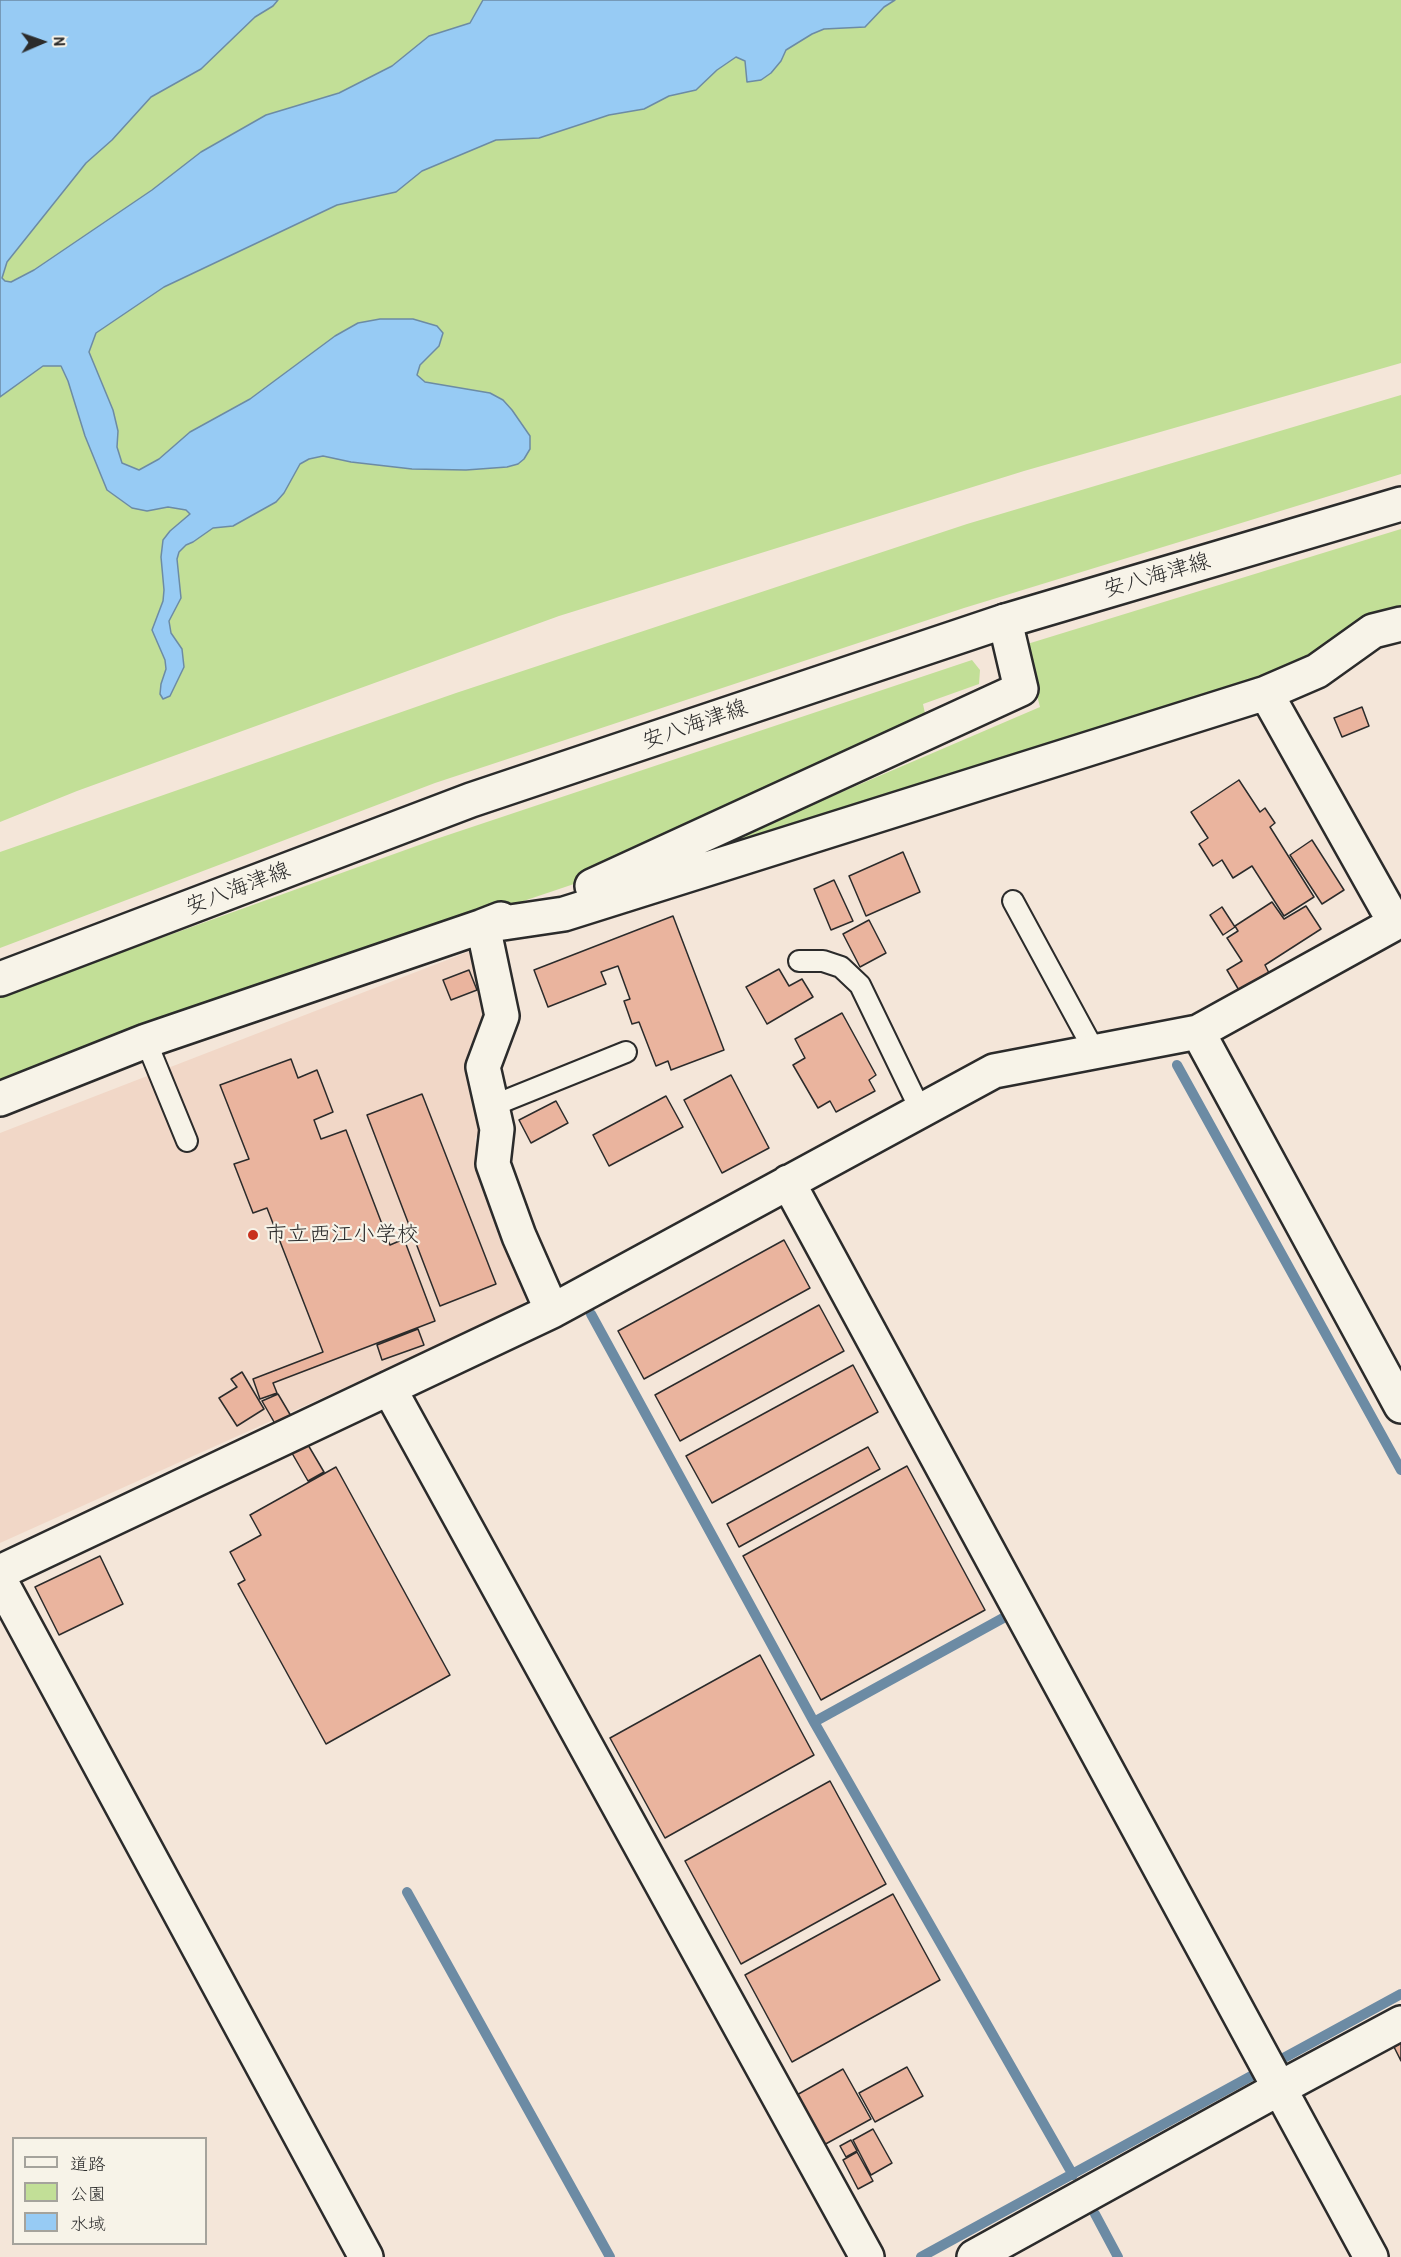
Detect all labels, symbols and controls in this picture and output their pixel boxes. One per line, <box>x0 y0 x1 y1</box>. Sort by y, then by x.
north arrow <box>12 12 72 72</box>
text: N <box>49 37 71 46</box>
street label: 安八海津線 <box>1100 548 1214 604</box>
street label: 安八海津線 <box>639 695 751 755</box>
street label: 安八海津線 <box>182 857 294 921</box>
place label: 市立西江小学校 <box>265 1222 419 1248</box>
marker: 市立西江小学校 <box>246 1228 260 1242</box>
legend <box>12 2137 207 2245</box>
text: 道路 <box>70 2151 106 2176</box>
text: 公園 <box>70 2181 106 2206</box>
text: 水域 <box>70 2211 106 2236</box>

